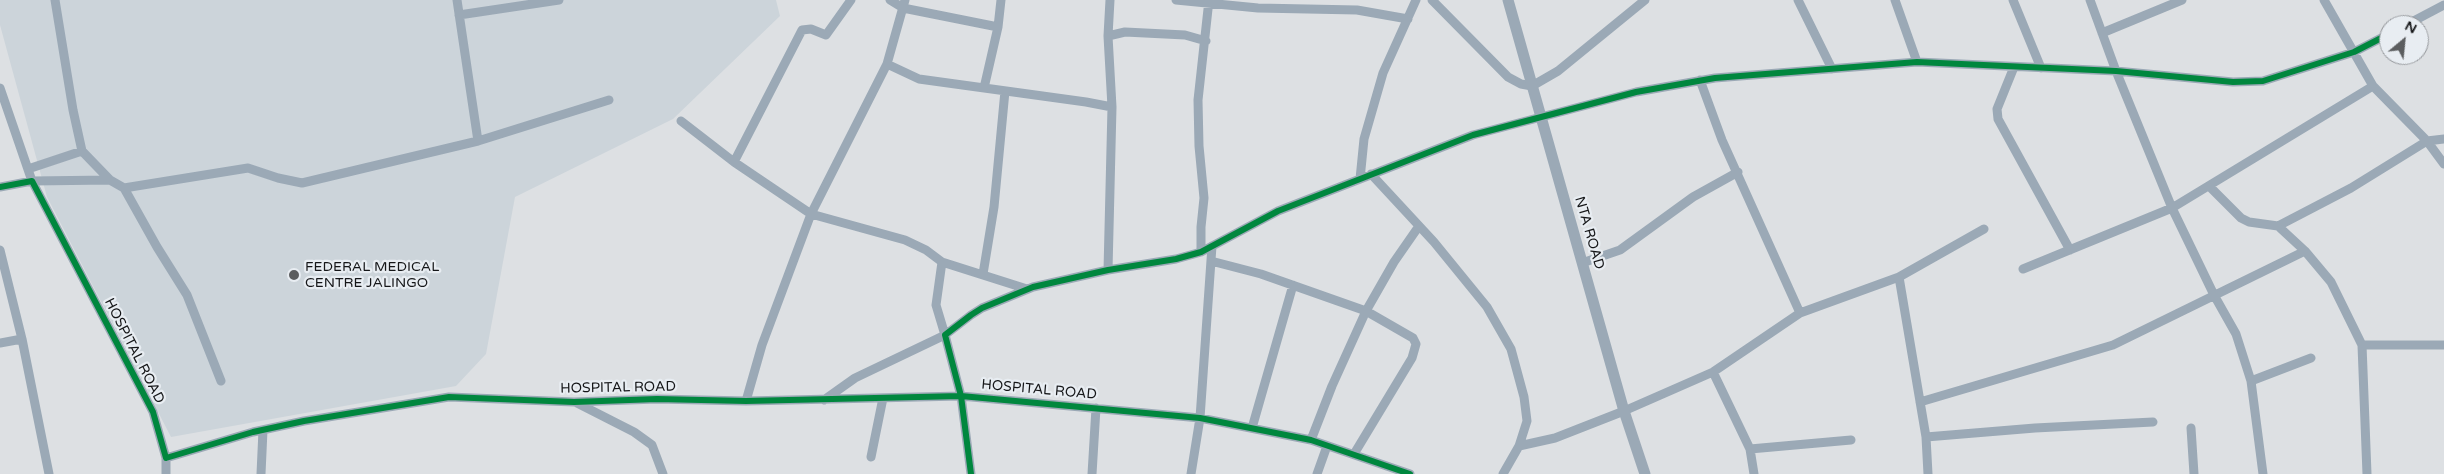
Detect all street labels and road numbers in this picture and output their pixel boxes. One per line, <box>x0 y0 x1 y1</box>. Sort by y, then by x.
street label: NTA ROAD <box>1571 195 1607 271</box>
street label: HOSPITAL ROAD <box>100 296 168 406</box>
street label: HOSPITAL ROAD <box>981 377 1097 403</box>
street label: HOSPITAL ROAD <box>560 379 676 397</box>

